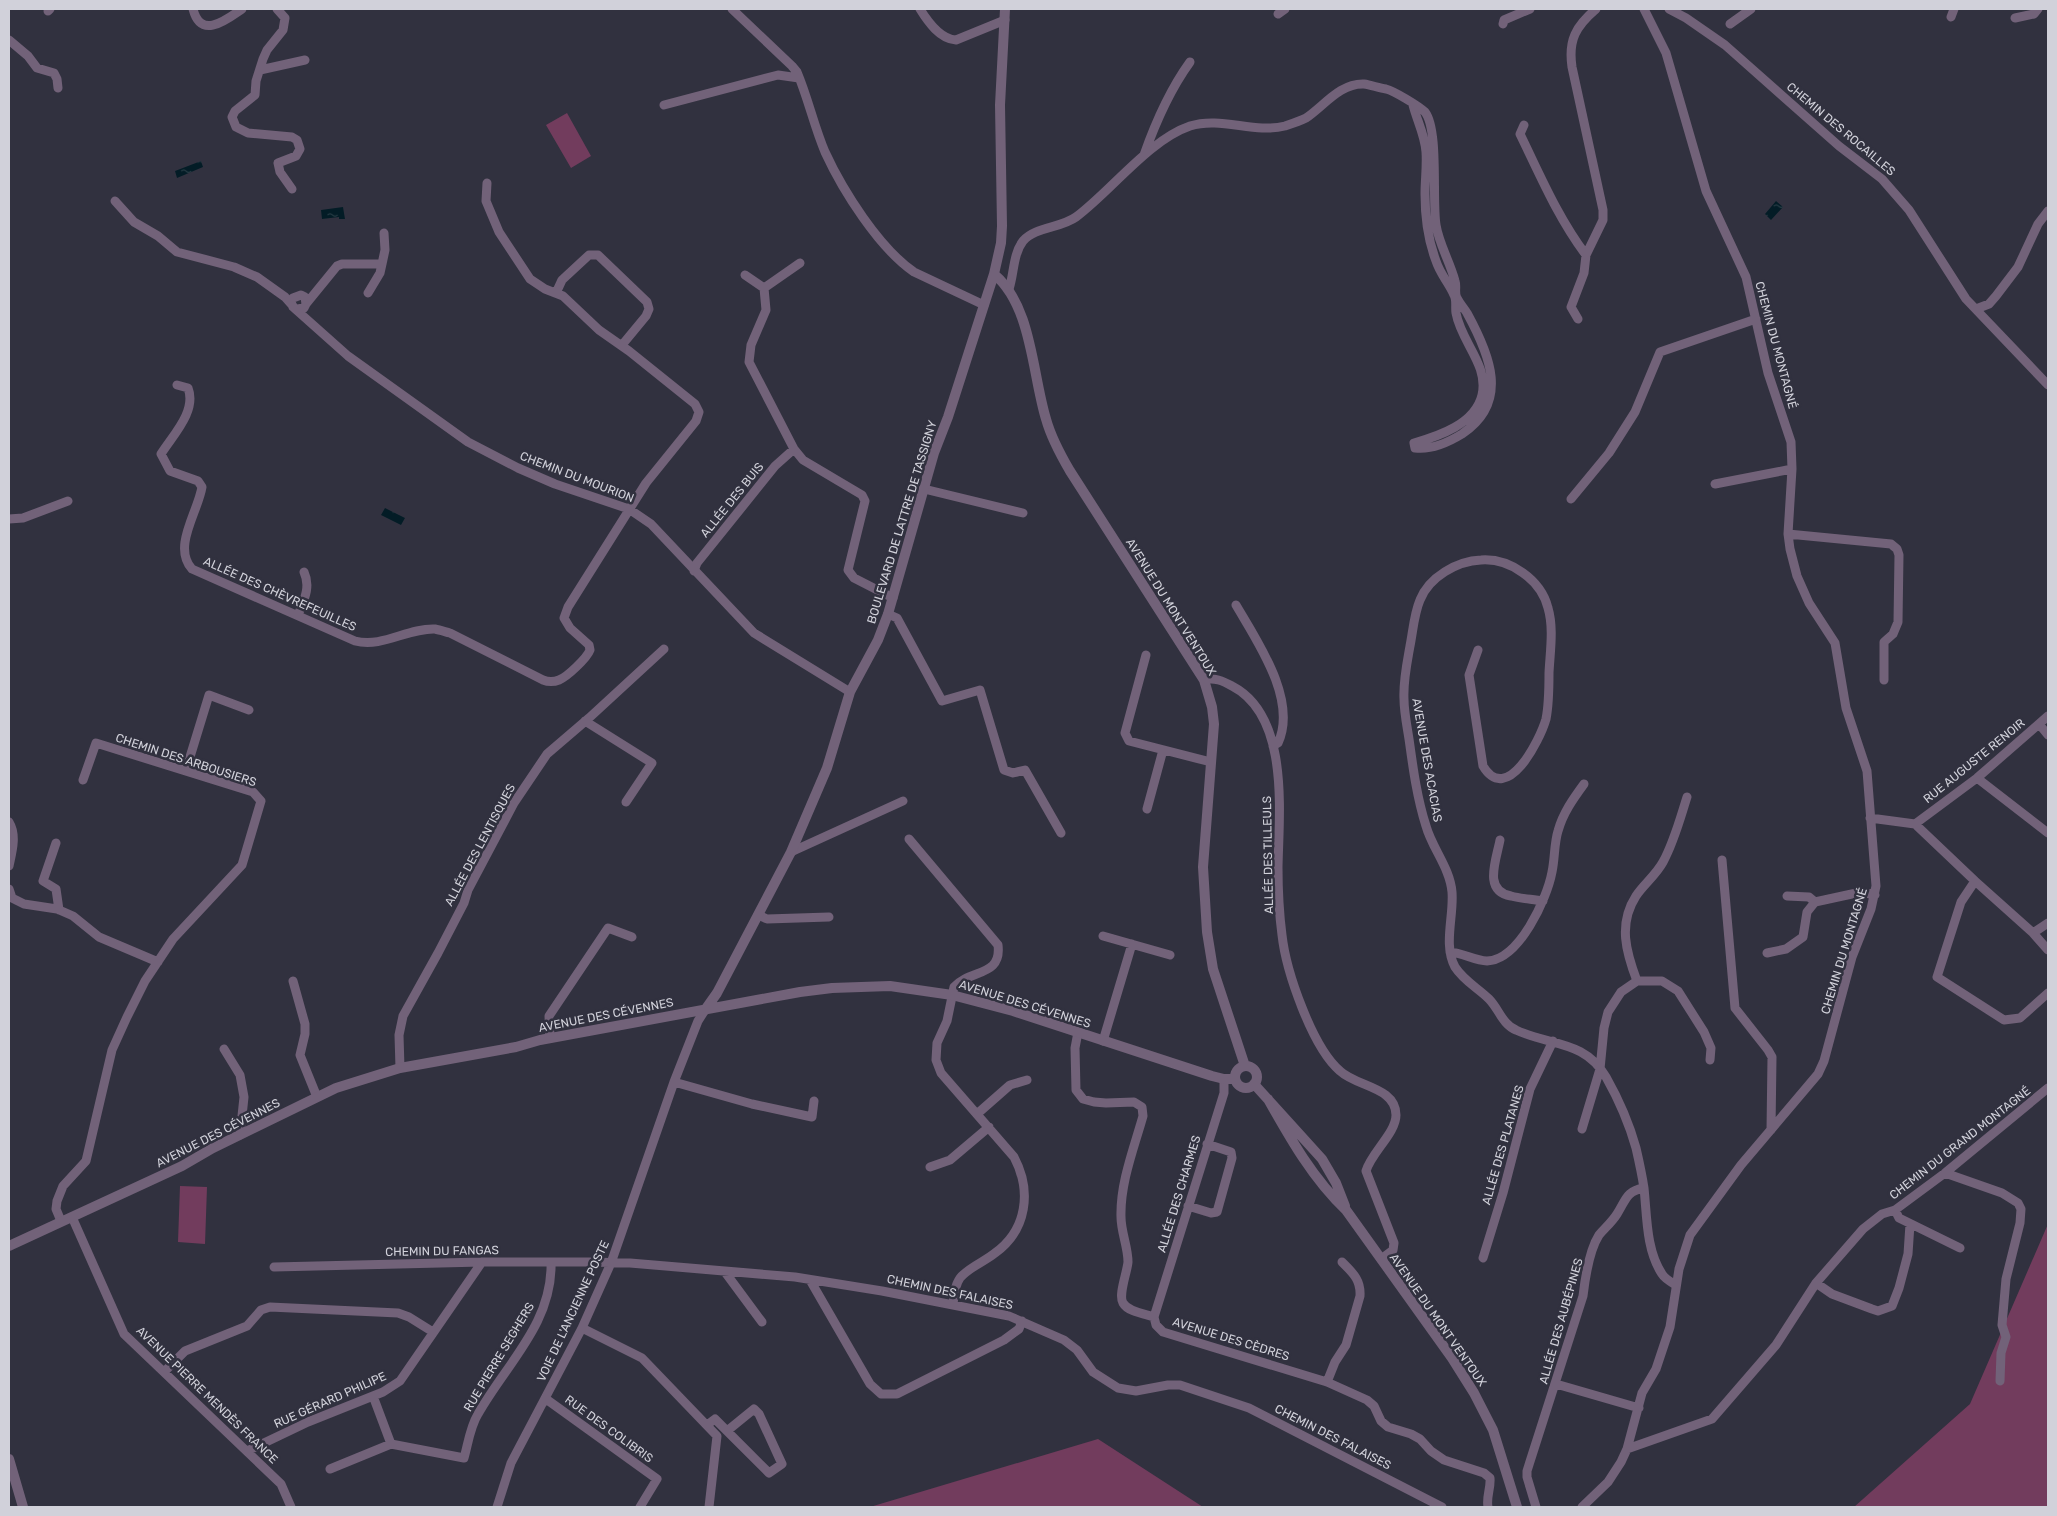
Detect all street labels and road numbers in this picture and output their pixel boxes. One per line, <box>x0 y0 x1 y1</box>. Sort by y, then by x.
street label: CHEMIN DES ROCAILLES <box>1784 80 1898 178</box>
street label: CHEMIN DU MONTAGNÉ <box>1752 280 1800 410</box>
street label: BOULEVARD DE LATTRE DE TASSIGNY <box>864 418 940 625</box>
street label: CHEMIN DU MOURION <box>518 449 636 505</box>
street label: ALLÉE DES BUIS <box>698 460 766 540</box>
street label: AVENUE DU MONT VENTOUX <box>1123 536 1219 678</box>
street label: ALLÉE DES CHÈVREFEUILLES <box>201 554 359 634</box>
street label: AVENUE DES ACACIAS <box>1409 697 1445 823</box>
street label: RUE AUGUSTE RENOIR <box>1921 716 2028 806</box>
street label: CHEMIN DES ARBOUSIERS <box>114 731 258 789</box>
street label: ALLÉE DES LENTISQUES <box>442 782 518 908</box>
street label: ALLÉE DES TILLEULS <box>1260 796 1276 914</box>
street label: CHEMIN DU MONTAGNÉ <box>1818 886 1870 1016</box>
street label: AVENUE DES CÉVENNES <box>957 977 1093 1031</box>
street label: AVENUE DES CÉVENNES <box>537 995 675 1035</box>
street label: ALLÉE DES PLATANES <box>1479 1084 1527 1206</box>
street label: CHEMIN DU GRAND MONTAGNÉ <box>1887 1084 2033 1202</box>
street label: AVENUE DES CÉVENNES <box>154 1096 282 1170</box>
street label: ALLÉE DES CHARMES <box>1155 1134 1203 1254</box>
street label: VOIE DE L'ANCIENNE POSTE <box>534 1238 612 1384</box>
street label: CHEMIN DU FANGAS <box>385 1243 499 1259</box>
street label: AVENUE DU MONT VENTOUX <box>1387 1251 1490 1389</box>
street label: ALLÉE DES AUBÉPINES <box>1536 1256 1586 1386</box>
street label: CHEMIN DES FALAISES <box>886 1272 1014 1312</box>
street label: RUE PIERRE SEGHERS <box>461 1300 537 1414</box>
street label: AVENUE DES CÈDRES <box>1171 1315 1291 1363</box>
street label: AVENUE PIERRE MENDÈS FRANCE <box>133 1324 281 1466</box>
street label: RUE GÉRARD PHILIPE <box>272 1369 388 1431</box>
street label: RUE DES COLIBRIS <box>562 1392 656 1466</box>
street label: CHEMIN DES FALAISES <box>1272 1402 1394 1472</box>

